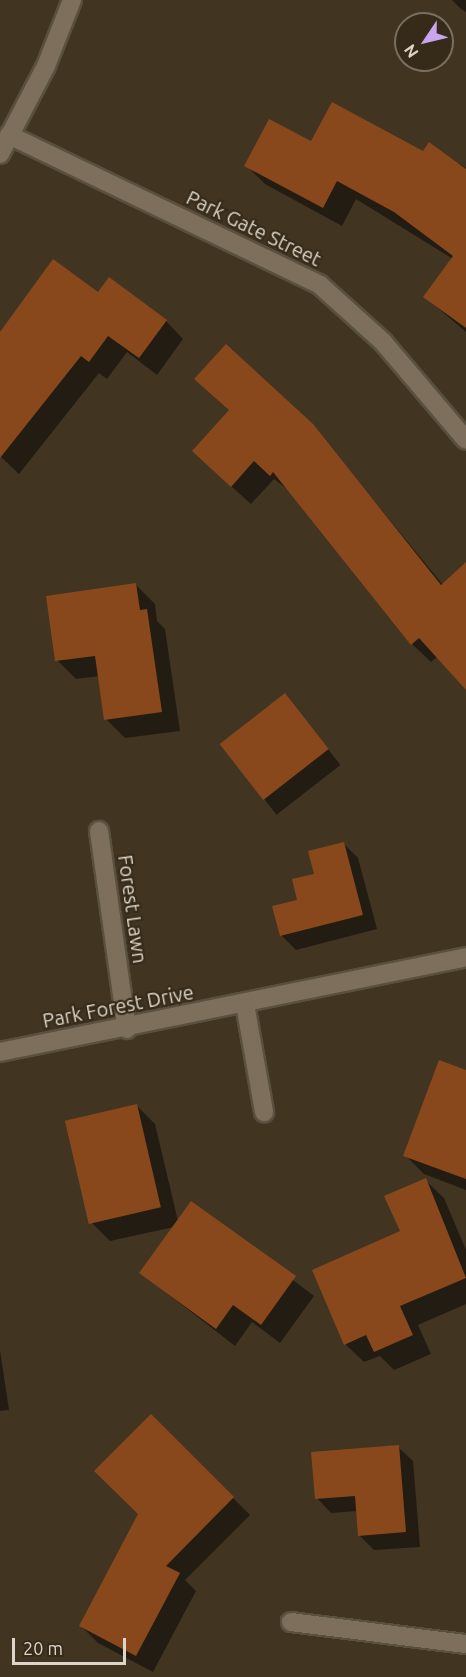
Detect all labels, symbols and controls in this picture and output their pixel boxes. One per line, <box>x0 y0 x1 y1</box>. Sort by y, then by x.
north arrow <box>394 12 454 72</box>
text: N <box>400 41 422 61</box>
street label: Park Gate Street <box>183 185 325 271</box>
street label: Forest Lawn <box>114 853 152 965</box>
street label: Park Forest Drive <box>40 980 196 1032</box>
scale bar <box>15 1626 129 1664</box>
text: 20 m <box>23 1638 63 1658</box>

